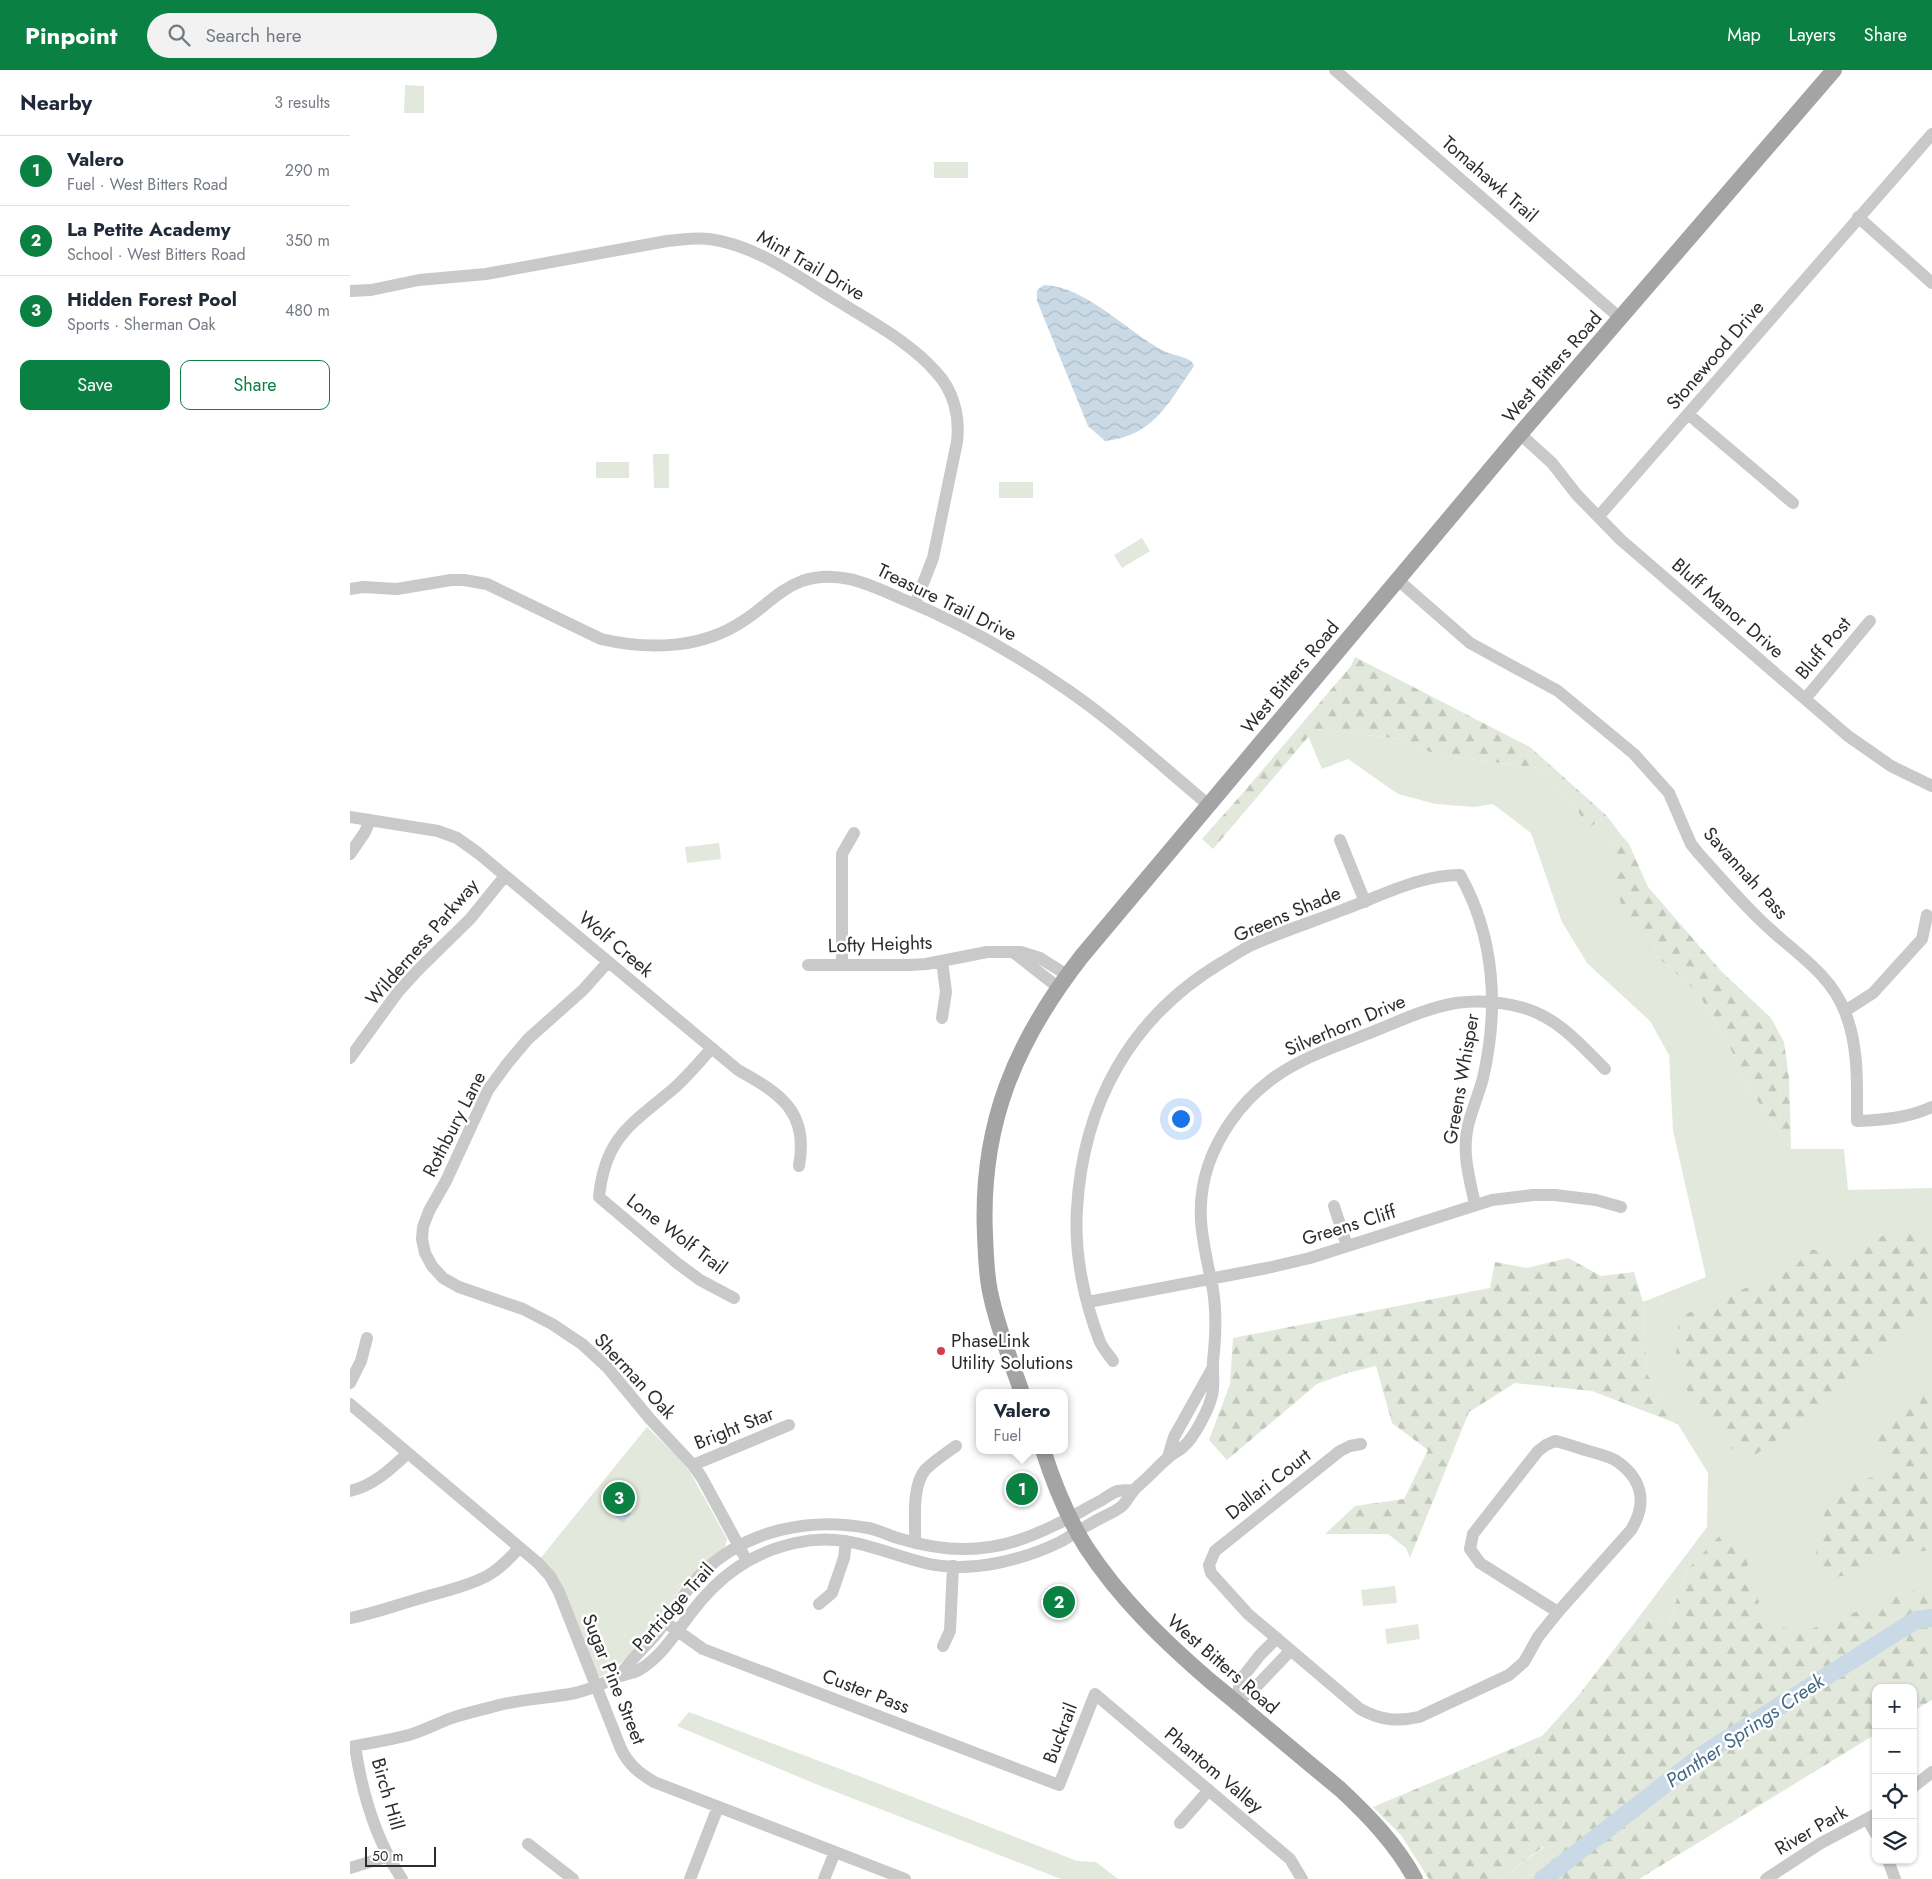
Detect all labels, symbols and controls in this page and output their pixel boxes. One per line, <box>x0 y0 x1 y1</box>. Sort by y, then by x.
search box <box>147 13 497 58</box>
text: Pinpoint <box>25 18 117 53</box>
icon: search <box>165 21 193 49</box>
text: Search here <box>205 22 302 49</box>
text: Map <box>1727 22 1761 48</box>
text: Layers <box>1789 22 1836 48</box>
text: Share <box>1864 22 1907 48</box>
text: Nearby <box>20 88 92 118</box>
text: 3 results <box>274 91 330 114</box>
street label: Tomahawk Trail <box>1436 130 1544 228</box>
text: Valero <box>67 146 124 173</box>
text: 1 <box>32 159 40 182</box>
text: 290 m <box>285 159 330 182</box>
text: Fuel · West Bitters Road <box>67 173 228 196</box>
text: La Petite Academy <box>67 216 231 243</box>
street label: Mint Trail Drive <box>752 223 870 307</box>
text: 2 <box>31 229 41 252</box>
text: 350 m <box>285 229 330 252</box>
text: School · West Bitters Road <box>67 243 246 266</box>
text: Hidden Forest Pool <box>67 286 237 313</box>
street label: Stonewood Drive <box>1660 294 1770 416</box>
text: 3 <box>31 299 41 322</box>
text: 480 m <box>285 299 330 322</box>
street label: West Bitters Road <box>1496 305 1608 429</box>
text: Sports · Sherman Oak <box>67 313 215 336</box>
button: Save <box>20 360 170 410</box>
button: Share <box>180 360 330 410</box>
street label: Bluff Manor Drive <box>1666 552 1790 665</box>
street label: Treasure Trail Drive <box>873 557 1021 648</box>
street label: Bluff Post <box>1789 611 1857 685</box>
street label: West Bitters Road <box>1235 615 1345 739</box>
street label: Savannah Pass <box>1697 821 1795 925</box>
street label: Wilderness Parkway <box>359 872 485 1011</box>
street label: Greens Shade <box>1229 879 1345 949</box>
street label: Wolf Creek <box>573 905 660 984</box>
street label: Lofty Heights <box>827 929 933 959</box>
street label: Silverhorn Drive <box>1280 987 1410 1063</box>
street label: Greens Whisper <box>1436 1011 1486 1147</box>
street label: Rothbury Lane <box>416 1066 492 1181</box>
your location <box>1168 1106 1194 1132</box>
street label: Lone Wolf Trail <box>621 1187 733 1281</box>
street label: Greens Cliff <box>1299 1198 1400 1252</box>
street label: Sherman Oak <box>588 1327 682 1425</box>
place label: PhaseLink Utility Solutions <box>951 1327 1073 1376</box>
marker: PhaseLink Utility Solutions <box>935 1345 947 1357</box>
popup <box>976 1389 1068 1454</box>
text: Valero <box>993 1397 1051 1424</box>
street label: Bright Star <box>690 1400 778 1456</box>
text: Fuel <box>993 1424 1021 1447</box>
street label: Dallari Court <box>1220 1442 1317 1526</box>
pin: 1 <box>1006 1470 1038 1508</box>
pin: 3 <box>603 1479 635 1517</box>
street label: Partridge Trail <box>626 1557 720 1657</box>
pin: 2 <box>1043 1583 1075 1621</box>
street label: West Bitters Road <box>1161 1608 1285 1720</box>
street label: Sugar Pine Street <box>575 1610 653 1749</box>
street label: Custer Pass <box>818 1662 914 1720</box>
water label: Panther Springs Creek <box>1660 1666 1831 1795</box>
map controls <box>1872 1684 1917 1864</box>
button: + <box>1872 1684 1917 1729</box>
street label: Buckrail <box>1036 1699 1084 1767</box>
street label: Phantom Valley <box>1159 1721 1270 1820</box>
button: − <box>1872 1729 1917 1774</box>
street label: Birch Hill <box>365 1755 411 1833</box>
button: locate <box>1872 1774 1917 1819</box>
street label: River Park <box>1770 1798 1853 1862</box>
button: layers <box>1872 1819 1917 1864</box>
scale bar <box>365 1844 436 1867</box>
text: 50 m <box>372 1846 403 1866</box>

